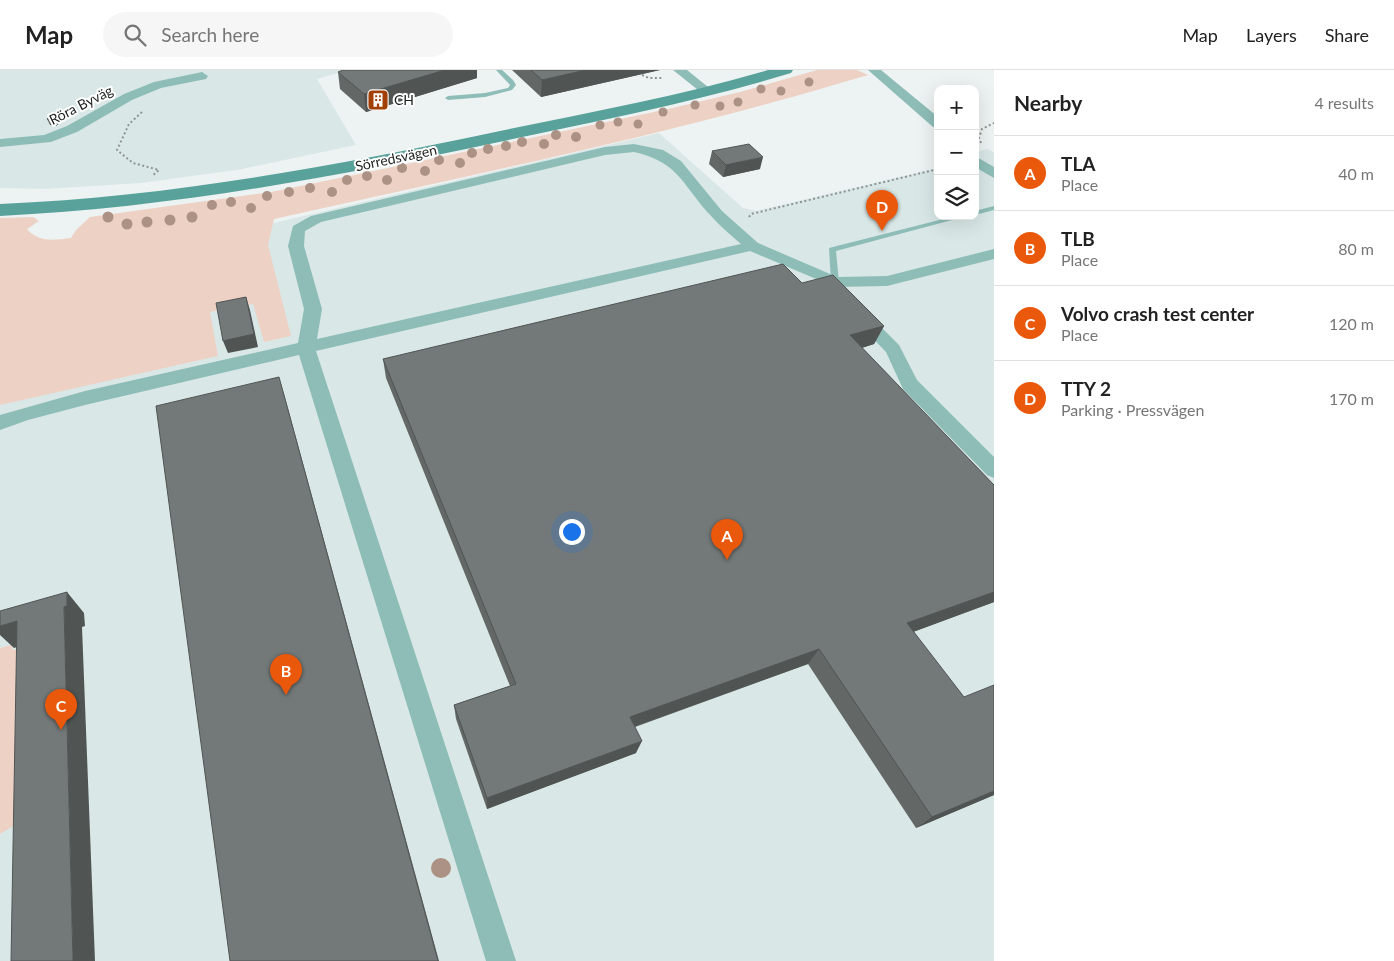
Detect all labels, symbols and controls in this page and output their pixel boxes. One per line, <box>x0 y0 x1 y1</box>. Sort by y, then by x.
search box <box>103 12 453 57</box>
text: Map <box>25 20 73 49</box>
icon: search <box>121 21 149 49</box>
text: Search here <box>161 23 259 46</box>
text: Map <box>1182 24 1218 46</box>
text: Layers <box>1246 24 1297 46</box>
text: Share <box>1325 24 1369 46</box>
street label: Röra Byväg <box>46 81 115 128</box>
map controls <box>934 85 979 220</box>
button: + <box>934 85 979 130</box>
building icon: CH <box>366 88 390 112</box>
text: Nearby <box>1014 90 1082 115</box>
place label: CH <box>394 91 414 108</box>
text: 4 results <box>1314 93 1374 112</box>
button: − <box>934 130 979 175</box>
street label: Sörredsvägen <box>354 141 438 174</box>
text: TLA <box>1061 152 1095 175</box>
text: A <box>1024 164 1036 183</box>
text: 40 m <box>1338 164 1374 183</box>
button: layers <box>934 175 979 220</box>
text: Place <box>1061 175 1098 194</box>
pin: D <box>866 190 898 231</box>
text: TLB <box>1061 227 1095 250</box>
text: B <box>1025 239 1035 258</box>
text: 80 m <box>1338 239 1374 258</box>
text: Place <box>1061 250 1098 269</box>
text: Volvo crash test center <box>1061 302 1254 325</box>
text: C <box>1025 314 1035 333</box>
text: 120 m <box>1329 314 1374 333</box>
text: Place <box>1061 325 1098 344</box>
text: TTY 2 <box>1061 377 1111 400</box>
text: D <box>1024 389 1036 408</box>
text: 170 m <box>1329 389 1374 408</box>
text: Parking · Pressvägen <box>1061 400 1204 419</box>
your location <box>559 519 585 545</box>
pin: A <box>711 519 743 560</box>
pin: B <box>270 654 302 695</box>
pin: C <box>45 689 77 730</box>

